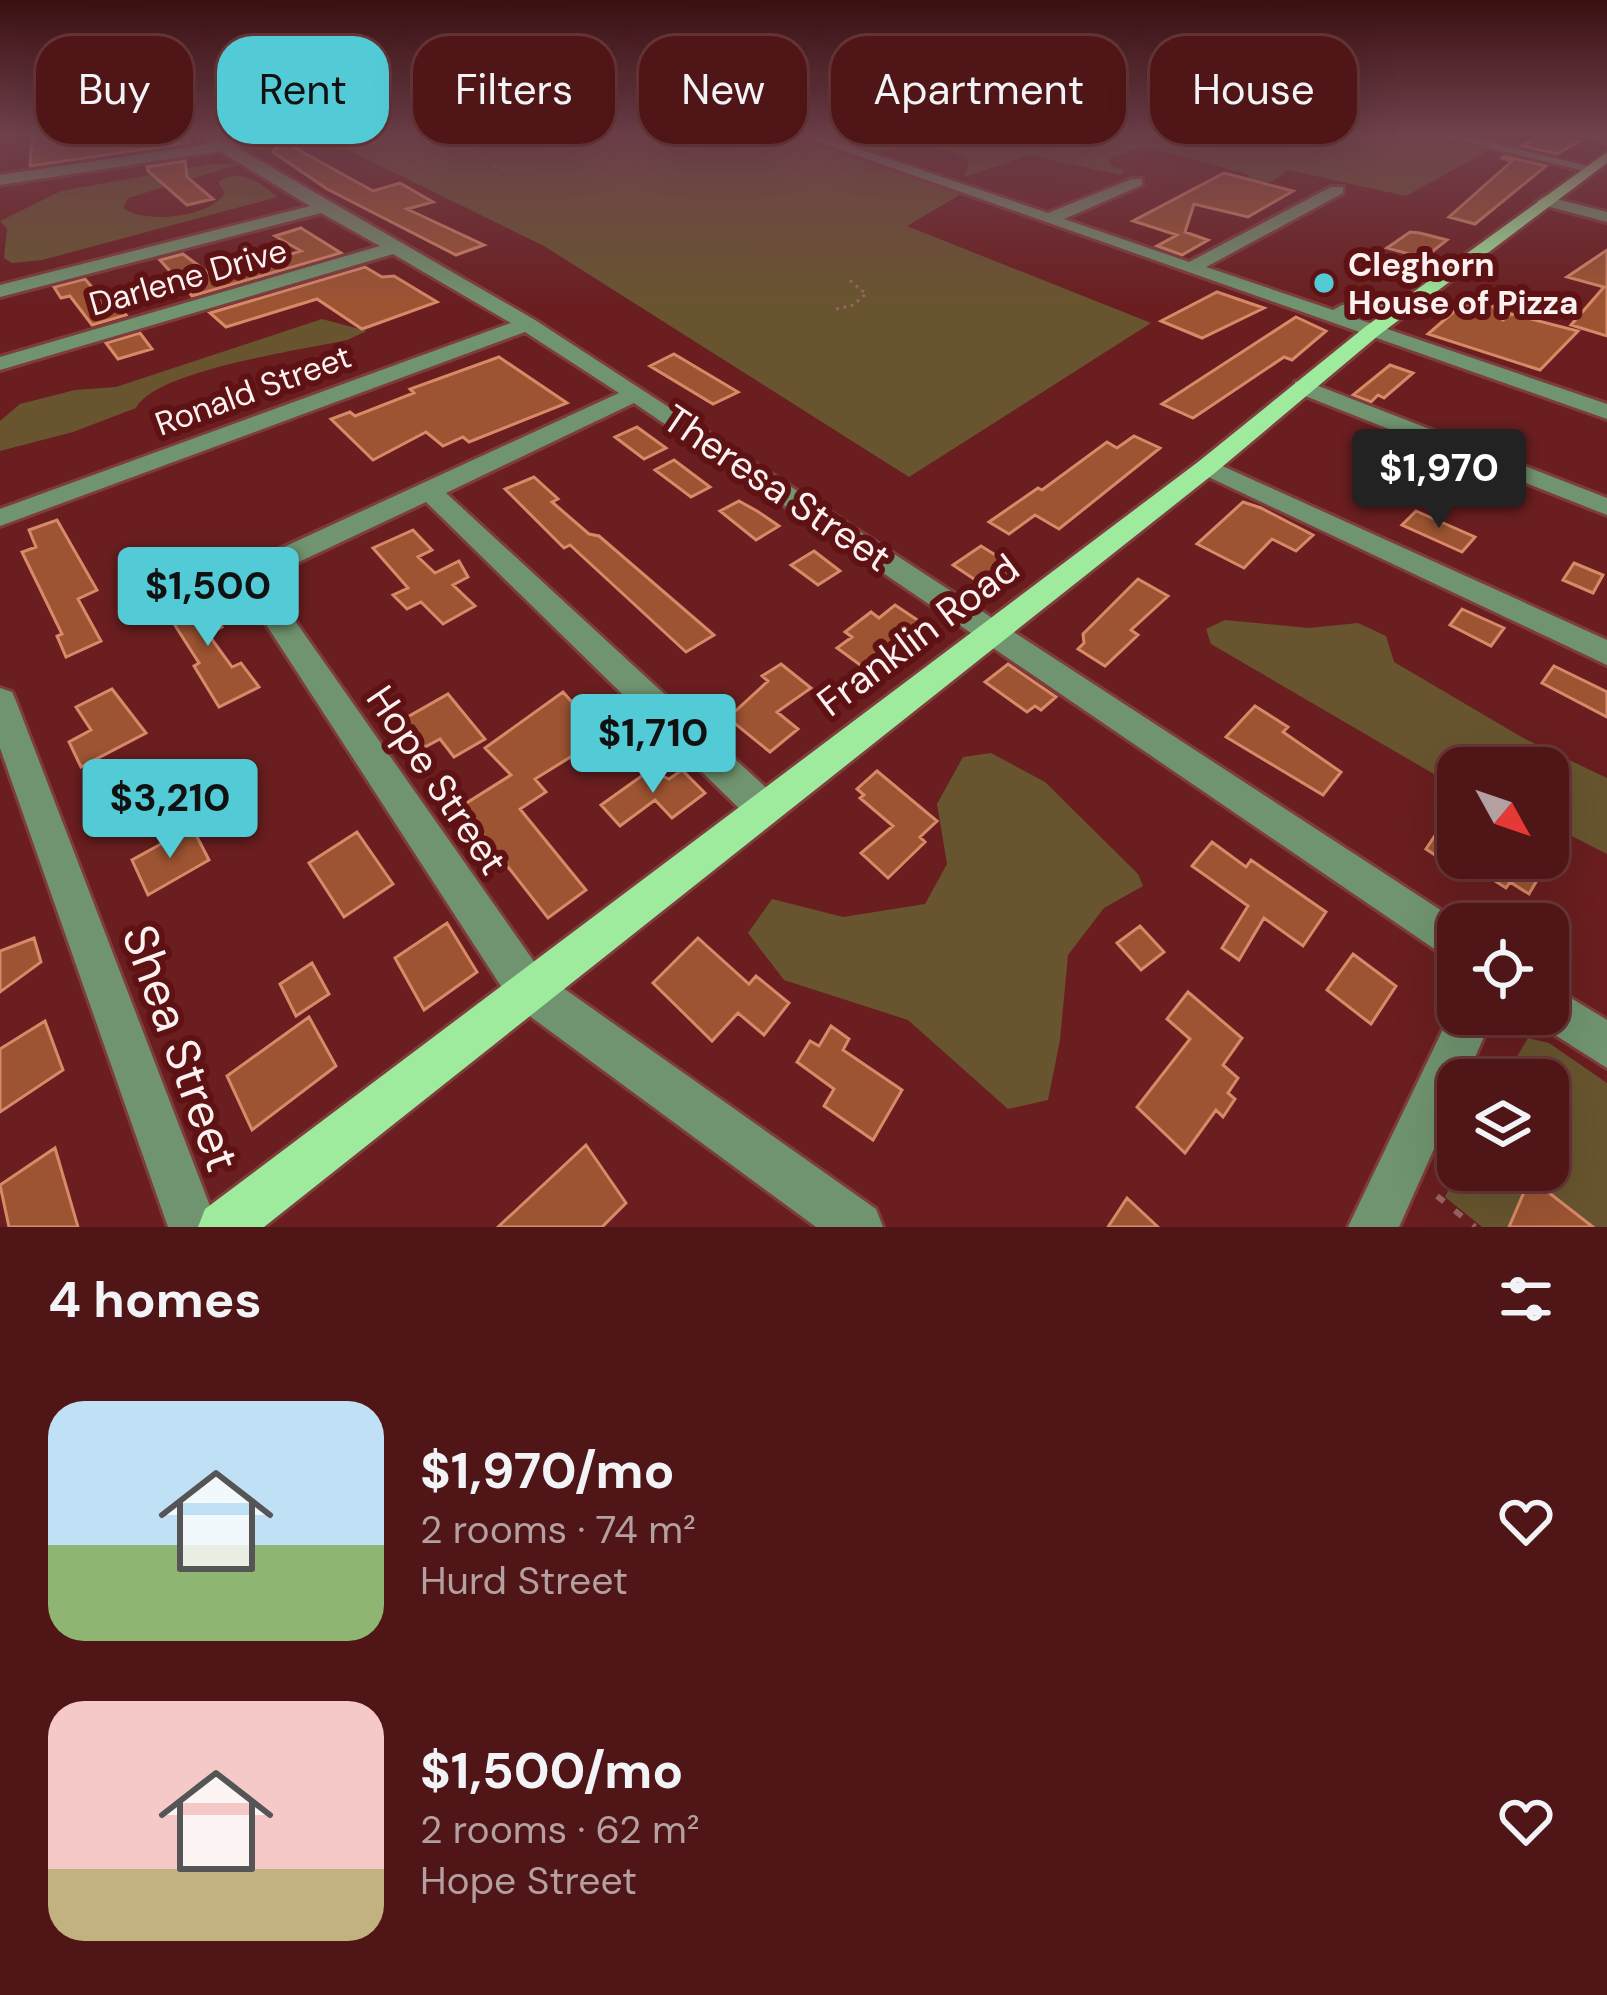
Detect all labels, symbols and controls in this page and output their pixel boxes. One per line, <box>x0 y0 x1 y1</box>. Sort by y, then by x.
chip: Buy <box>36 36 193 144</box>
chip: Rent <box>217 36 389 144</box>
chip: Filters <box>413 36 615 144</box>
chip: New <box>639 36 807 144</box>
chip: Apartment <box>831 36 1126 144</box>
chip: House <box>1150 36 1357 144</box>
street label: Darlene Drive <box>84 228 292 326</box>
place label: Cleghorn House of Pizza <box>1348 243 1578 324</box>
marker: Cleghorn House of Pizza <box>1311 270 1337 296</box>
street label: Ronald Street <box>149 335 357 445</box>
street label: Theresa Street <box>653 393 901 583</box>
pin: $1,970 <box>1341 429 1537 531</box>
text: $1,970 <box>1379 442 1499 493</box>
street label: Franklin Road <box>807 542 1029 728</box>
pin: $1,500 <box>110 547 306 649</box>
text: $1,500 <box>145 560 271 611</box>
street label: Hope Street <box>355 676 519 884</box>
pin: $1,710 <box>555 694 751 796</box>
text: $1,710 <box>598 707 708 758</box>
north arrow <box>1437 747 1569 879</box>
map controls <box>1437 747 1569 1191</box>
pin: $3,210 <box>72 759 268 861</box>
text: $3,210 <box>110 772 230 823</box>
button: locate <box>1437 903 1569 1035</box>
street label: Shea Street <box>107 916 255 1180</box>
button: layers <box>1437 1059 1569 1191</box>
text: 4 homes <box>48 1266 262 1333</box>
icon: filters <box>1493 1266 1559 1332</box>
text: $1,970/mo <box>420 1437 675 1504</box>
icon: home <box>144 1449 288 1593</box>
icon: heart <box>1493 1488 1559 1554</box>
text: 2 rooms · 74 m² <box>420 1504 696 1555</box>
text: Hurd Street <box>420 1555 628 1606</box>
text: $1,500/mo <box>420 1737 683 1804</box>
icon: home <box>144 1749 288 1893</box>
icon: heart <box>1493 1788 1559 1854</box>
text: 2 rooms · 62 m² <box>420 1804 700 1855</box>
text: Hope Street <box>420 1855 637 1906</box>

